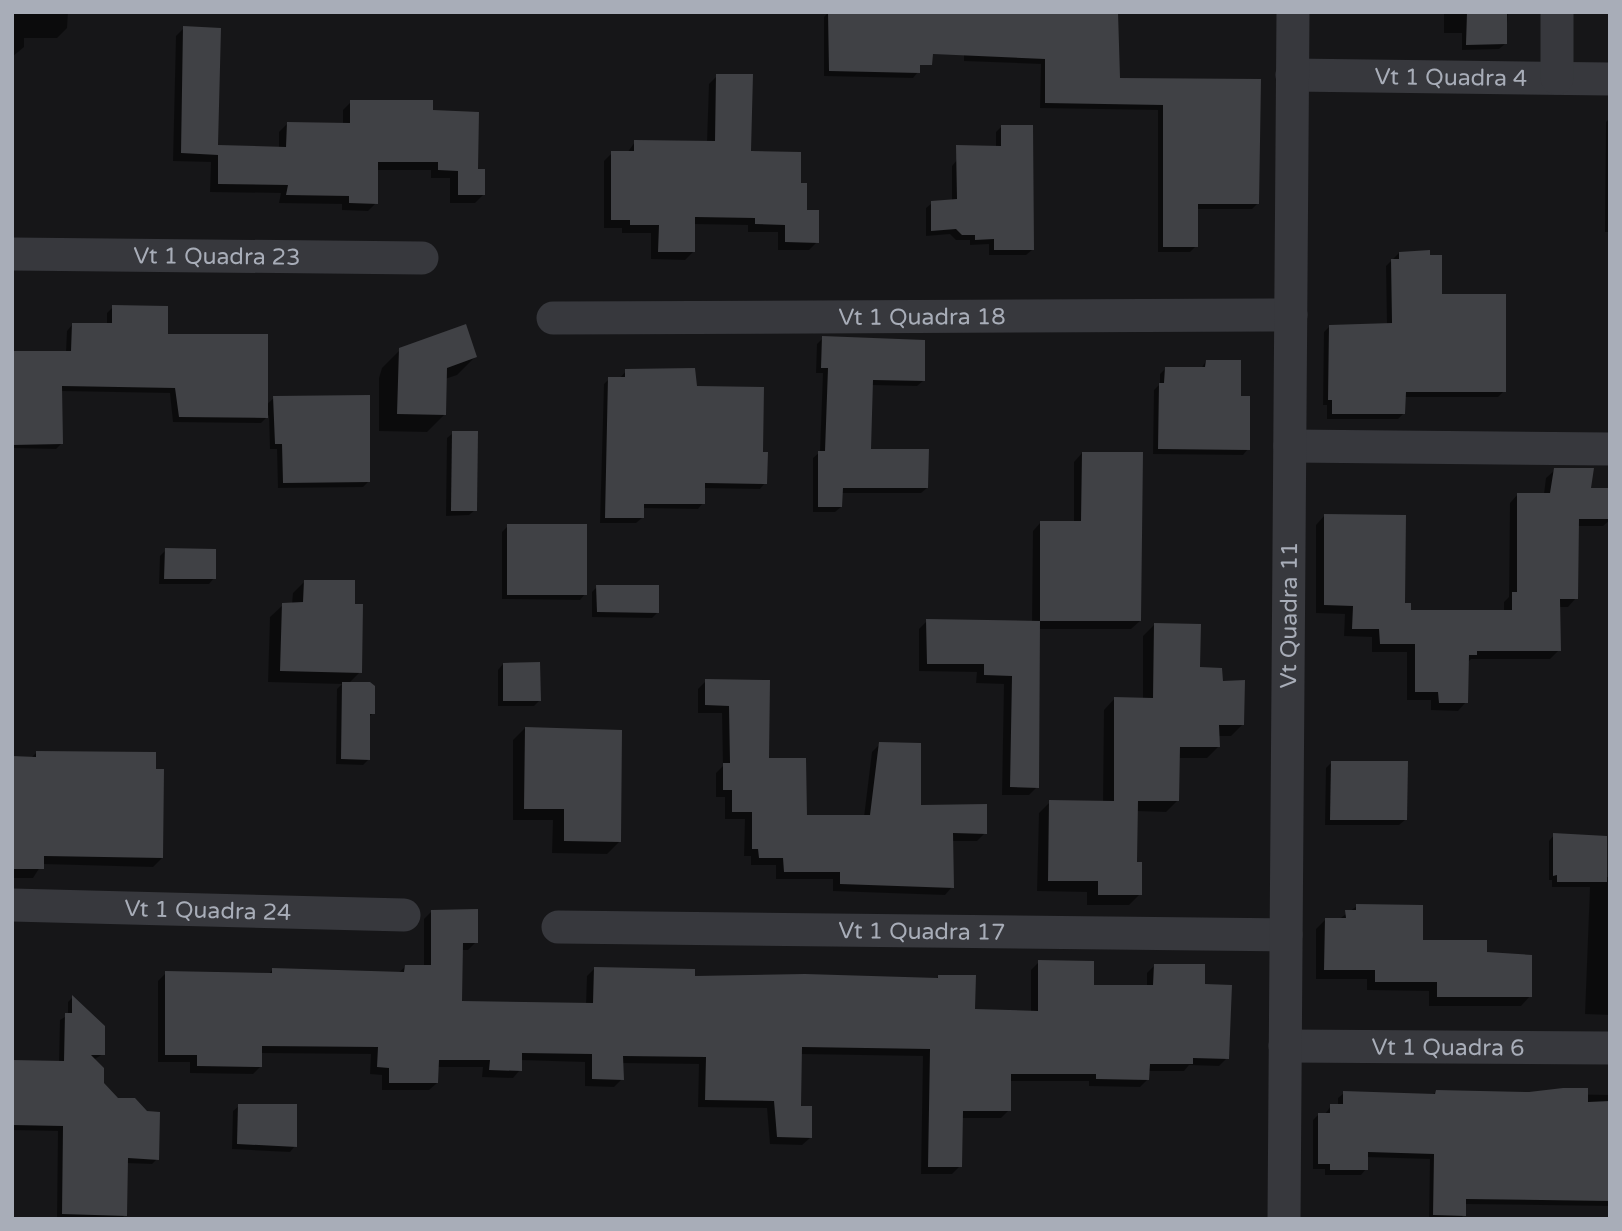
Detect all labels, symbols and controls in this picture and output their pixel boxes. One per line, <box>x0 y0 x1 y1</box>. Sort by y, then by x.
street label: Vt 1 Quadra 4 <box>1374 63 1528 93</box>
street label: Vt 1 Quadra 23 <box>133 242 301 272</box>
street label: Vt 1 Quadra 18 <box>838 303 1006 332</box>
street label: Vt Quadra 11 <box>1275 542 1304 689</box>
street label: Vt 1 Quadra 24 <box>124 895 292 927</box>
street label: Vt 1 Quadra 17 <box>838 917 1006 947</box>
street label: Vt 1 Quadra 6 <box>1372 1034 1524 1062</box>

